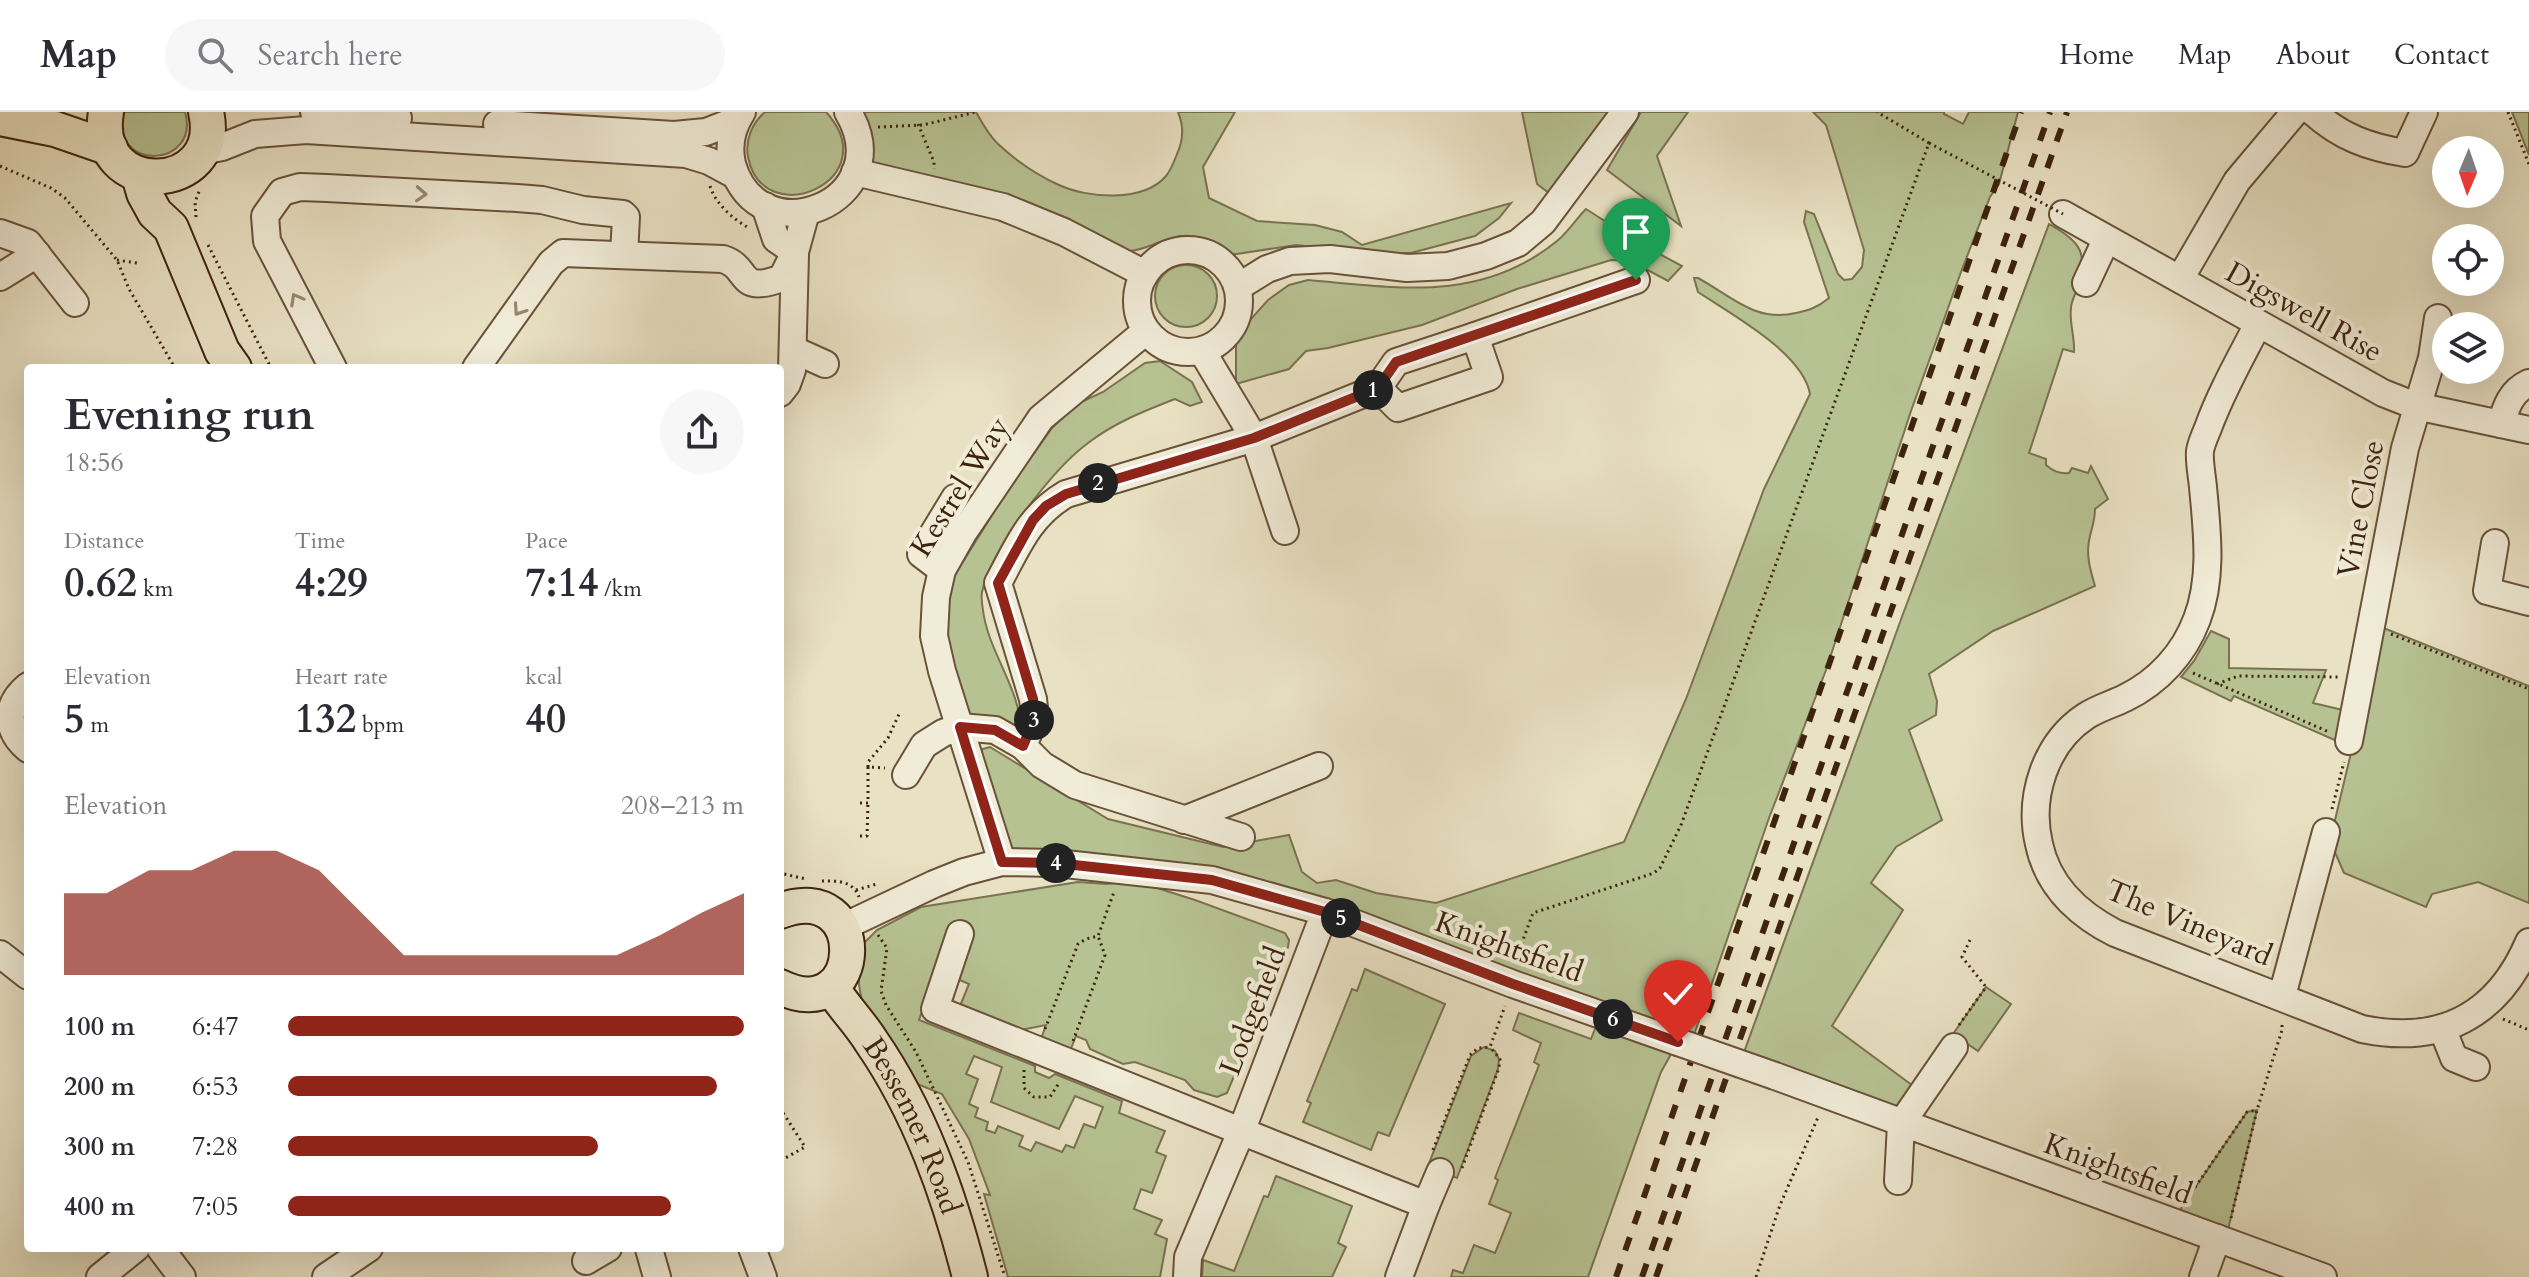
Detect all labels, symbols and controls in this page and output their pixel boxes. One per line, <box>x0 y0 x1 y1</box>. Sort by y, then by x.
search box <box>165 19 725 91</box>
text: Map <box>40 29 117 81</box>
icon: search <box>193 33 237 77</box>
text: Search here <box>257 35 403 76</box>
text: Home <box>2059 36 2134 74</box>
text: Map <box>2178 36 2232 74</box>
text: About <box>2276 36 2350 74</box>
text: Contact <box>2394 36 2489 74</box>
north arrow <box>2432 136 2504 208</box>
map controls <box>2432 136 2504 384</box>
one-way arrow <box>415 185 428 202</box>
pin <box>1602 198 1670 280</box>
icon: arrive <box>1614 210 1658 254</box>
button: locate <box>2432 224 2504 296</box>
street label: Digswell Rise <box>2218 252 2390 372</box>
one-way arrow <box>290 294 306 308</box>
one-way arrow <box>514 302 529 316</box>
button: layers <box>2432 312 2504 384</box>
pin: 1 <box>1353 370 1393 410</box>
text: 1 <box>1367 375 1379 405</box>
text: Evening run <box>64 385 314 445</box>
button: share <box>660 390 744 474</box>
street label: Kestrel Way <box>901 409 1019 565</box>
street label: Vine Close <box>2328 437 2394 581</box>
text: 18:56 <box>64 445 124 480</box>
pin: 2 <box>1078 463 1118 503</box>
text: 2 <box>1092 468 1104 498</box>
text: Distance <box>64 526 144 556</box>
text: Time <box>295 526 346 556</box>
text: Pace <box>525 526 568 556</box>
text: 0.62 <box>64 556 137 611</box>
text: 4:29 <box>295 556 368 611</box>
text: 7:14 <box>525 556 598 611</box>
text: km <box>137 574 173 604</box>
text: /km <box>598 574 642 604</box>
text: Elevation <box>64 662 151 692</box>
text: Heart rate <box>295 662 388 692</box>
text: kcal <box>525 662 562 692</box>
text: 5 <box>64 692 85 747</box>
text: 132 <box>295 692 356 747</box>
text: 40 <box>525 692 566 747</box>
pin: 3 <box>1014 700 1054 740</box>
text: 3 <box>1028 705 1040 735</box>
text: m <box>85 710 109 740</box>
text: bpm <box>356 710 404 740</box>
text: Elevation <box>64 788 167 823</box>
text: 208–213 m <box>621 788 744 823</box>
pin: 4 <box>1036 843 1076 883</box>
text: 4 <box>1050 848 1062 878</box>
street label: The Vineyard <box>2100 870 2279 976</box>
pin: 5 <box>1321 898 1361 938</box>
street label: Knightsfield <box>1429 901 1589 993</box>
text: 5 <box>1335 903 1347 933</box>
street label: Lodgefield <box>1210 941 1296 1081</box>
pin <box>1644 960 1712 1042</box>
icon: check <box>1656 972 1700 1016</box>
pin: 6 <box>1593 999 1633 1039</box>
text: 6 <box>1607 1004 1619 1034</box>
text: 100 m <box>64 1009 135 1044</box>
text: 6:47 <box>192 1009 239 1044</box>
street label: Bessemer Road <box>853 1029 971 1219</box>
text: 200 m <box>64 1069 135 1104</box>
text: 6:53 <box>192 1069 239 1104</box>
street label: Knightsfield <box>2038 1123 2198 1215</box>
text: 300 m <box>64 1129 135 1164</box>
text: 7:28 <box>192 1129 239 1164</box>
text: 400 m <box>64 1189 135 1224</box>
text: 7:05 <box>192 1189 239 1224</box>

